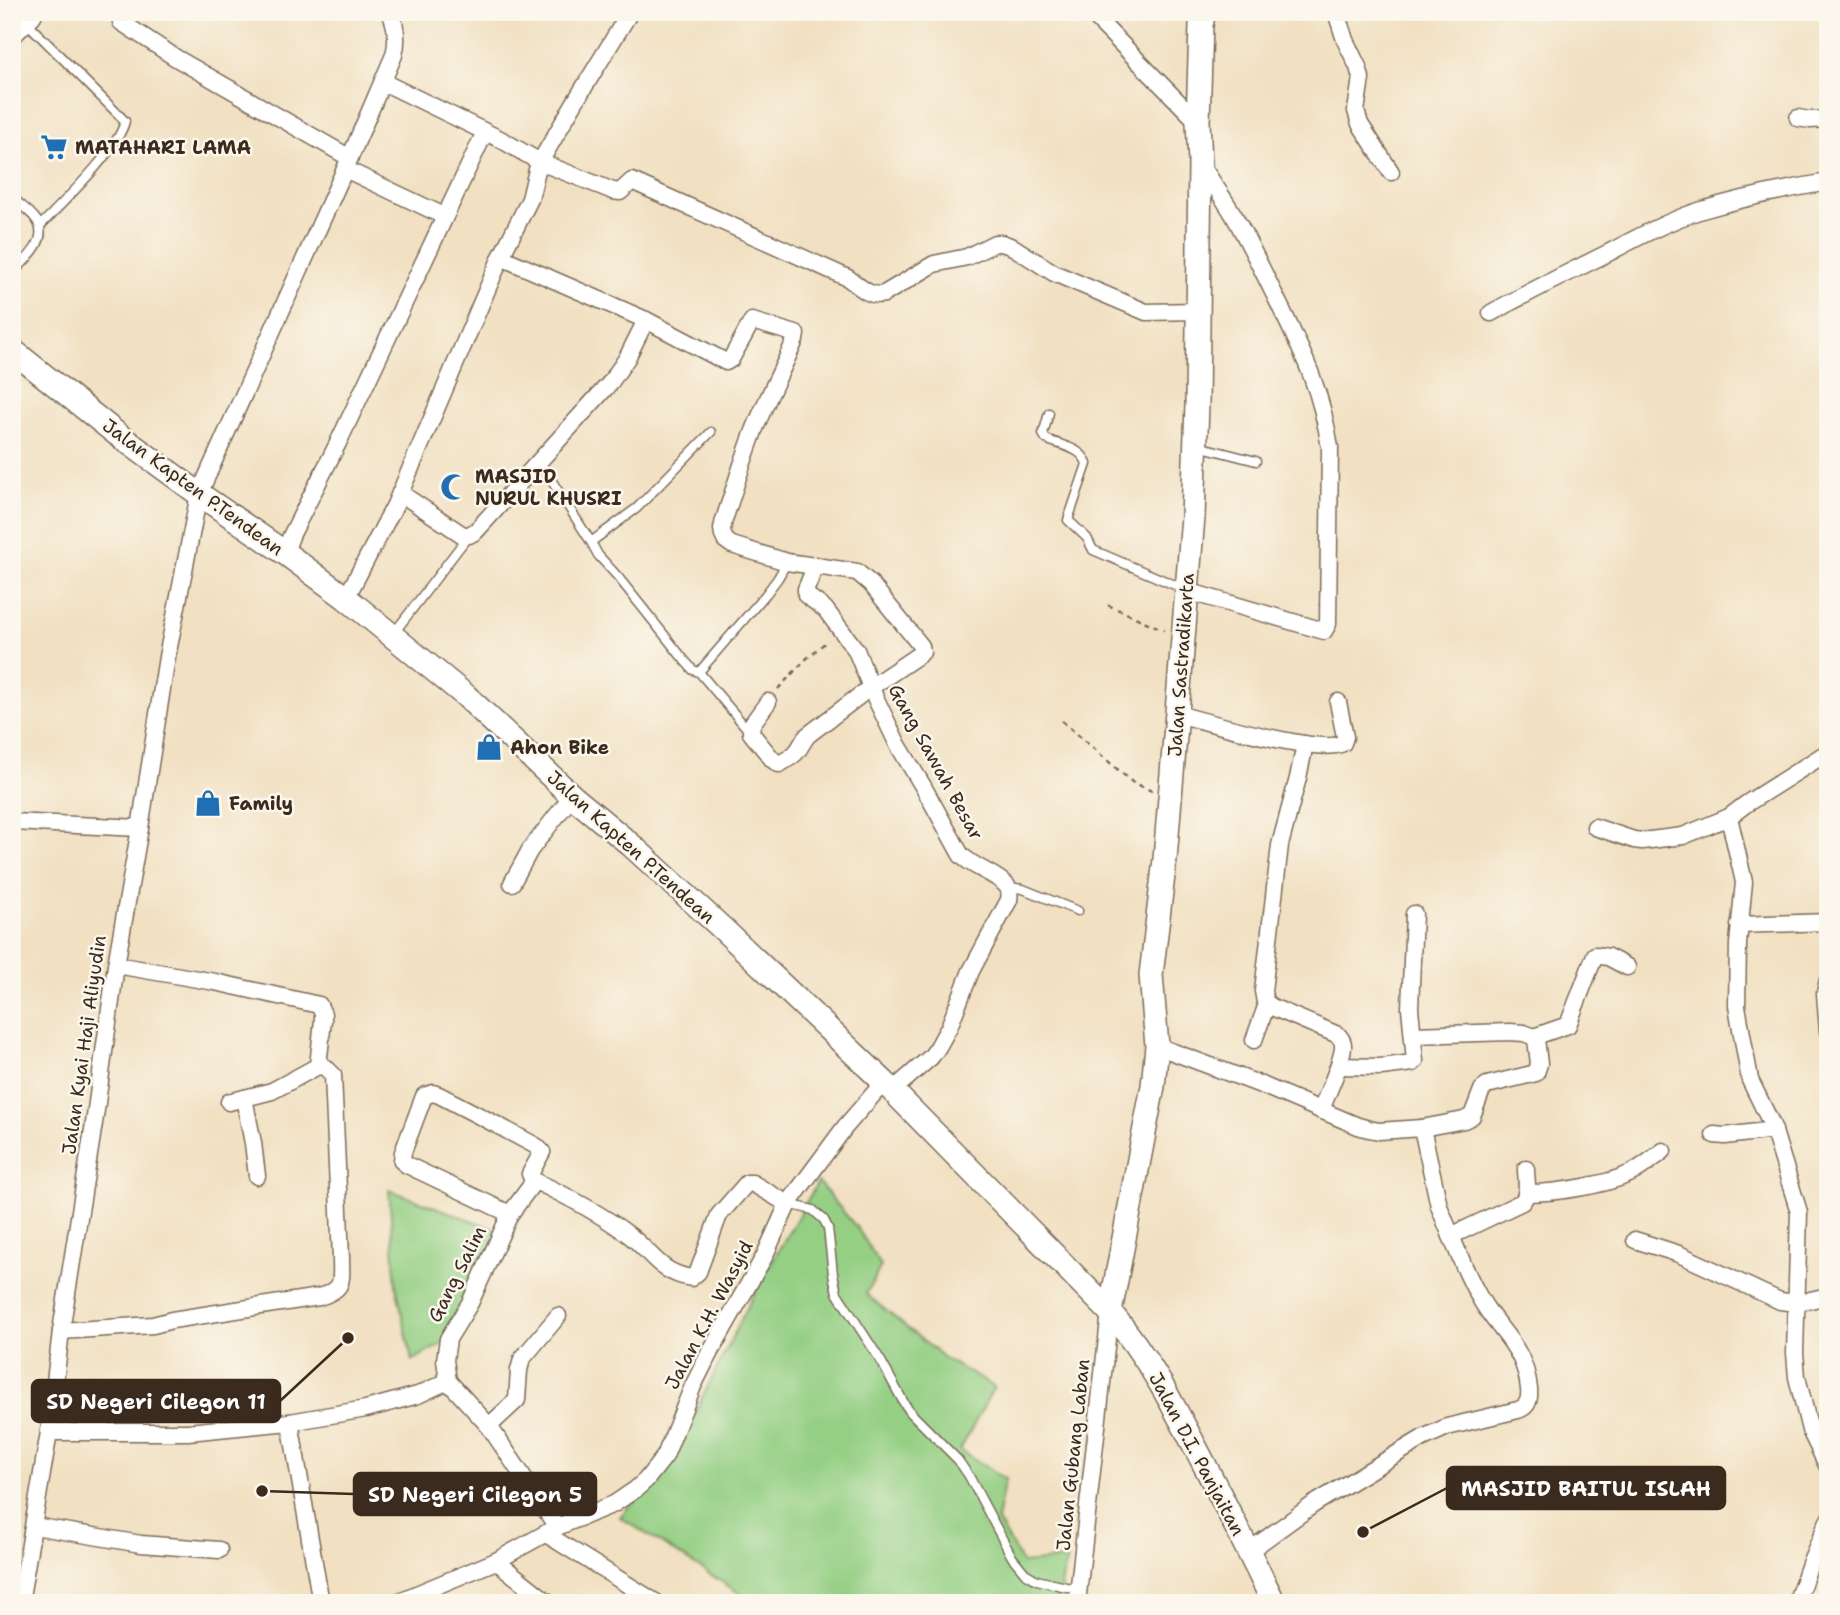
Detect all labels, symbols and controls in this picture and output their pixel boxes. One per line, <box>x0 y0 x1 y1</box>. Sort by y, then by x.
supermarket icon: MATAHARI LAMA <box>39 132 69 162</box>
place label: MATAHARI LAMA <box>75 135 251 160</box>
street label: Jalan Kapten P.Tendean <box>97 413 289 561</box>
place label: MASJID NURUL KHUSRI <box>475 464 622 511</box>
mosque icon: MASJID NURUL KHUSRI <box>439 472 469 502</box>
street label: Jalan Sastradikarta <box>1162 572 1200 758</box>
street label: Gang Sawah Besar <box>883 679 989 845</box>
shop icon: Ahon Bike <box>474 732 504 762</box>
place label: Ahon Bike <box>510 735 609 760</box>
street label: Jalan Kapten P.Tendean <box>542 765 720 929</box>
shop icon: Family <box>193 788 223 818</box>
place label: Family <box>229 791 293 816</box>
street label: Jalan Kyai Haji Aliyudin <box>56 934 112 1156</box>
street label: Gang Salim <box>422 1222 492 1326</box>
street label: Jalan K.H. Wasyid <box>659 1236 759 1394</box>
street label: Jalan Gubang Laban <box>1050 1358 1096 1552</box>
street label: Jalan D.I. Panjaitan <box>1143 1368 1251 1540</box>
callout: SD Negeri Cilegon 11 <box>32 1380 280 1422</box>
text: SD Negeri Cilegon 11 <box>46 1388 266 1416</box>
callout: MASJID BAITUL ISLAH <box>1447 1467 1725 1509</box>
callout: SD Negeri Cilegon 5 <box>354 1473 596 1515</box>
text: MASJID BAITUL ISLAH <box>1461 1475 1711 1503</box>
text: SD Negeri Cilegon 5 <box>368 1481 582 1509</box>

